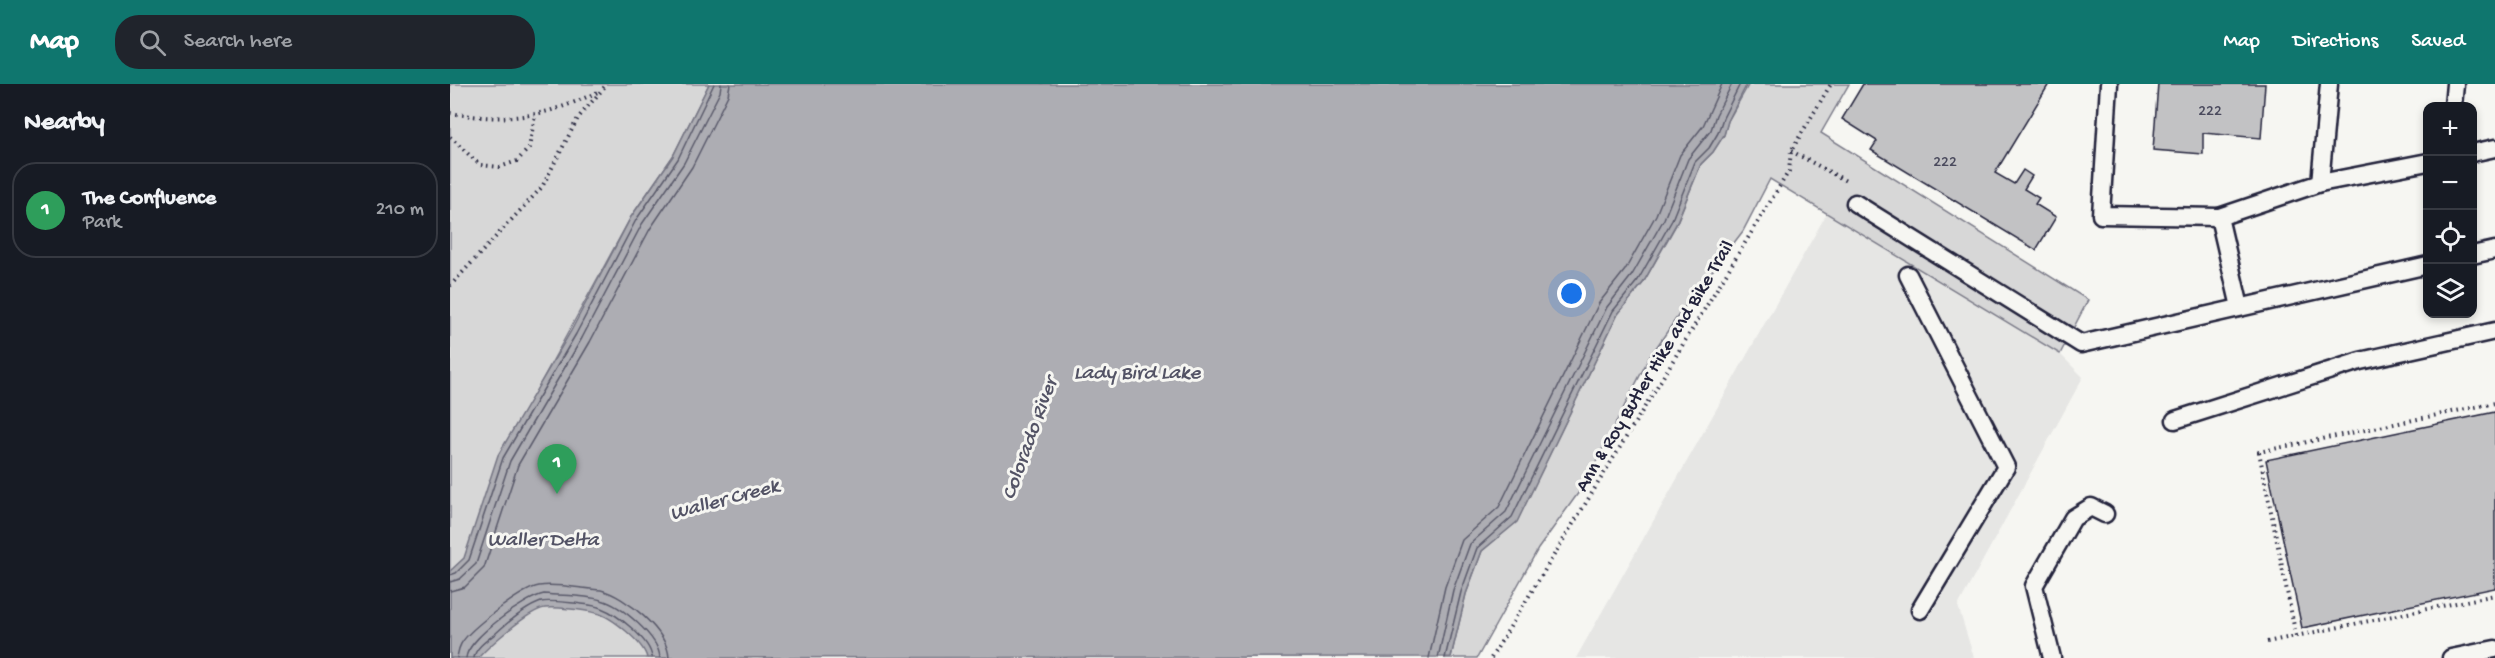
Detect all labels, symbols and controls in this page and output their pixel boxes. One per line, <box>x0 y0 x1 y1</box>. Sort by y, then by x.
search box <box>115 15 535 69</box>
text: Map <box>30 26 79 59</box>
icon: search <box>136 26 169 59</box>
text: Search here <box>184 29 292 55</box>
text: Map <box>2223 30 2260 55</box>
text: Directions <box>2293 30 2378 55</box>
text: Saved <box>2411 30 2465 55</box>
map controls <box>2423 102 2477 318</box>
button: + <box>2423 102 2477 156</box>
house number: 222 <box>2198 103 2222 122</box>
text: Nearby <box>24 108 105 139</box>
house number: 222 <box>1933 154 1957 173</box>
button: − <box>2423 156 2477 210</box>
text: The Confluence <box>83 186 216 212</box>
text: 1 <box>41 199 50 222</box>
text: 210 m <box>376 199 424 222</box>
button: locate <box>2423 210 2477 264</box>
text: Park <box>83 212 121 235</box>
street label: Ann & Roy Butler Hike and Bike Trail <box>1572 237 1740 497</box>
button: layers <box>2423 264 2477 318</box>
your location <box>1557 279 1586 308</box>
water label: Lady Bird Lake <box>1074 362 1201 387</box>
water label: Colorado River <box>998 370 1067 504</box>
pin: 1 <box>538 444 576 494</box>
water label: Waller Creek <box>668 474 785 528</box>
water label: Waller Delta <box>487 529 600 554</box>

